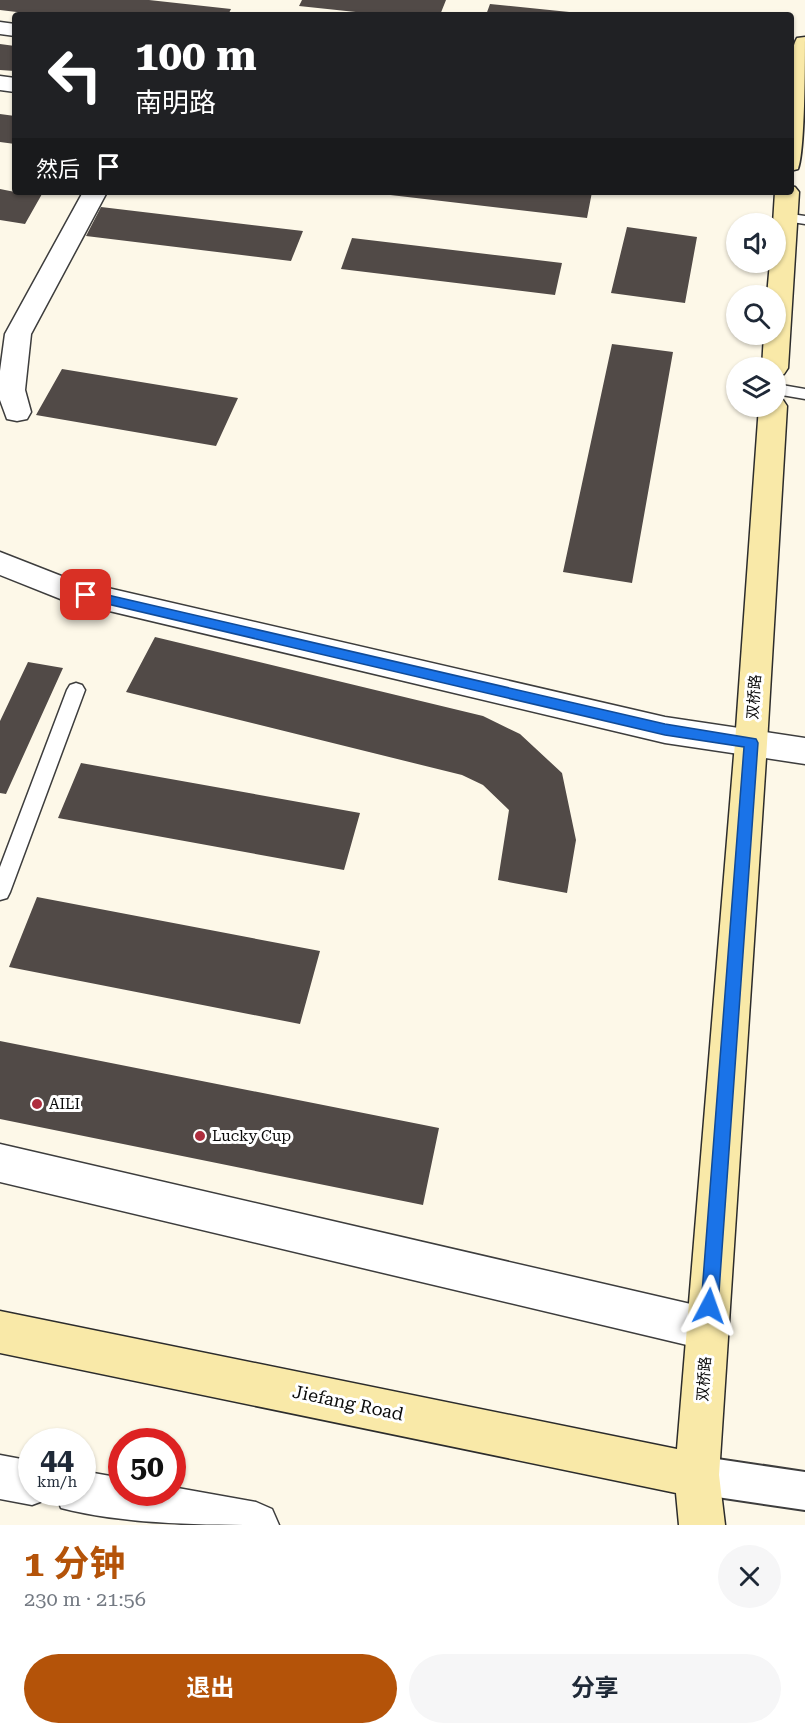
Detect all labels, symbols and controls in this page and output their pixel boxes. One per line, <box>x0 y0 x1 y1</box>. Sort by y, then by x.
text: 100 m <box>135 31 257 80</box>
icon: left <box>36 36 114 114</box>
text: 南明路 <box>135 87 216 119</box>
icon: arrive <box>92 150 125 183</box>
text: 然后 <box>36 157 80 182</box>
map controls <box>726 213 786 417</box>
button: sound <box>726 213 786 273</box>
button: search <box>726 285 786 345</box>
button: layers <box>726 357 786 417</box>
pin <box>60 569 111 620</box>
icon: arrive <box>69 578 102 611</box>
street label: 双桥路 <box>743 674 765 720</box>
place label: AILI <box>49 1095 80 1113</box>
marker: AILI <box>30 1097 44 1111</box>
place label: Lucky Cup <box>212 1127 291 1145</box>
marker: Lucky Cup <box>193 1129 207 1143</box>
position arrow <box>677 1274 741 1338</box>
street label: 双桥路 <box>693 1356 715 1402</box>
street label: Jiefang Road <box>291 1381 406 1425</box>
speed limit sign: 50 <box>108 1428 186 1506</box>
text: 44 <box>40 1442 74 1477</box>
text: km/h <box>37 1473 77 1491</box>
text: 1 分钟 <box>24 1543 125 1585</box>
button: close <box>718 1545 781 1608</box>
text: 230 m · 21:56 <box>24 1587 146 1611</box>
button: 退出 <box>24 1654 397 1723</box>
button: 分享 <box>409 1654 781 1723</box>

